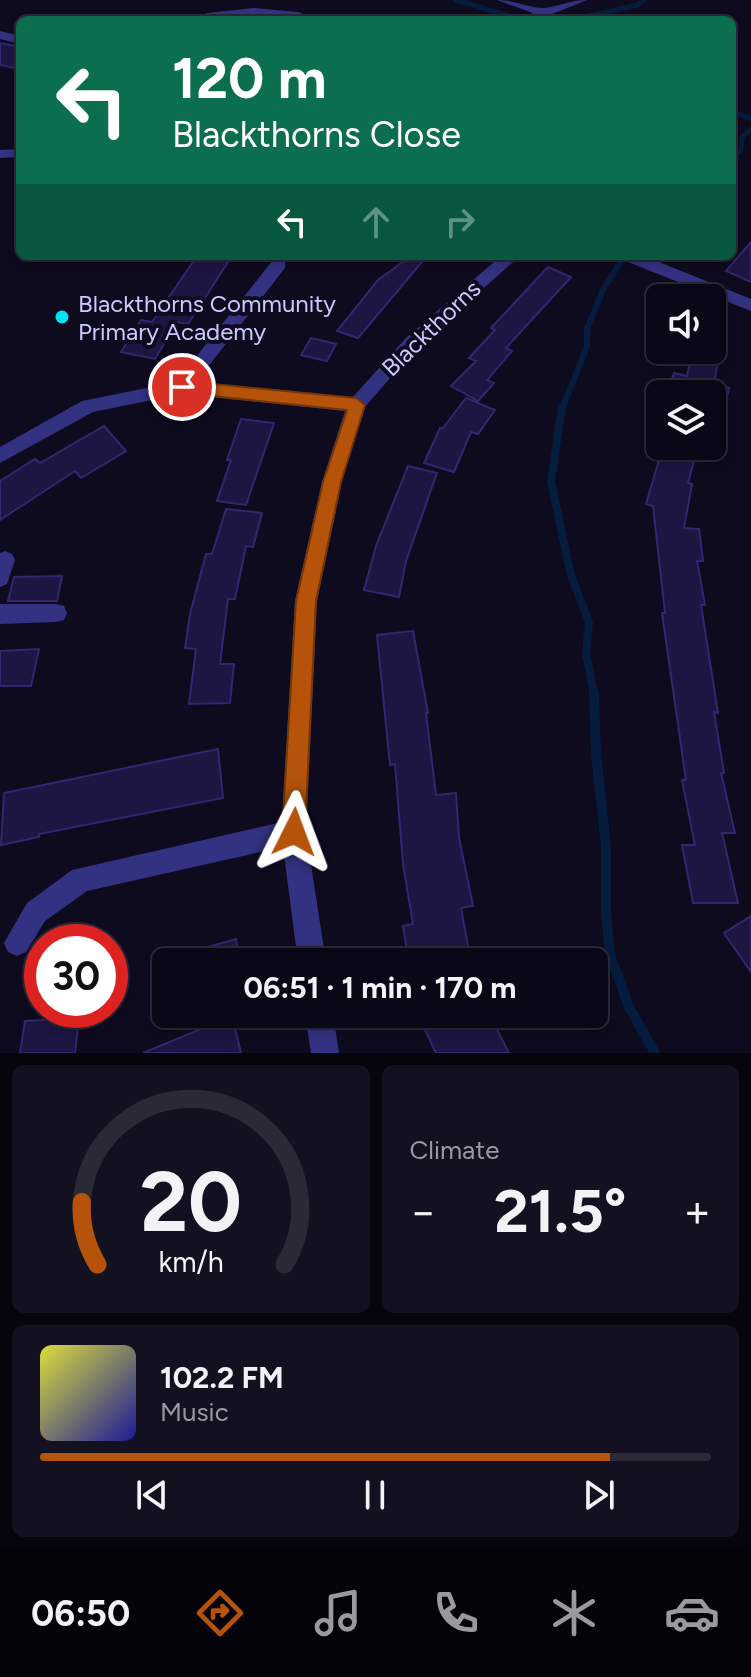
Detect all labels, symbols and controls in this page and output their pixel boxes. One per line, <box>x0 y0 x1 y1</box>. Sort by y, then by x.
text: 120 m <box>172 45 327 112</box>
icon: left <box>40 48 144 152</box>
text: Blackthorns Close <box>172 113 461 156</box>
icon: left <box>270 200 314 244</box>
icon: ahead <box>354 200 398 244</box>
icon: right <box>438 200 482 244</box>
street label: Blackthorns <box>376 274 486 382</box>
map controls <box>646 284 726 460</box>
button: sound <box>646 284 726 364</box>
place label: Blackthorns Community Primary Academy <box>78 289 336 346</box>
marker: Blackthorns Community Primary Academy <box>53 308 71 326</box>
pin <box>148 353 216 421</box>
icon: arrive <box>160 365 204 409</box>
button: layers <box>646 380 726 460</box>
position arrow <box>252 790 336 874</box>
speed limit sign: 30 <box>24 924 128 1028</box>
text: 06:51 · 1 min · 170 m <box>243 969 517 1006</box>
text: Climate <box>410 1134 499 1166</box>
text: 20 <box>140 1152 242 1252</box>
text: 21.5° <box>494 1175 626 1247</box>
text: − <box>410 1185 437 1238</box>
text: + <box>684 1185 711 1238</box>
text: km/h <box>158 1245 223 1279</box>
text: 102.2 FM <box>160 1359 284 1396</box>
text: Music <box>160 1396 229 1428</box>
icon: previous <box>130 1473 174 1517</box>
icon: pause <box>353 1473 397 1517</box>
icon: next <box>577 1473 621 1517</box>
icon: directions <box>192 1585 248 1641</box>
icon: music <box>310 1585 366 1641</box>
icon: phone <box>428 1585 484 1641</box>
icon: climate <box>546 1585 602 1641</box>
icon: car <box>664 1585 720 1641</box>
text: 06:50 <box>31 1592 130 1635</box>

